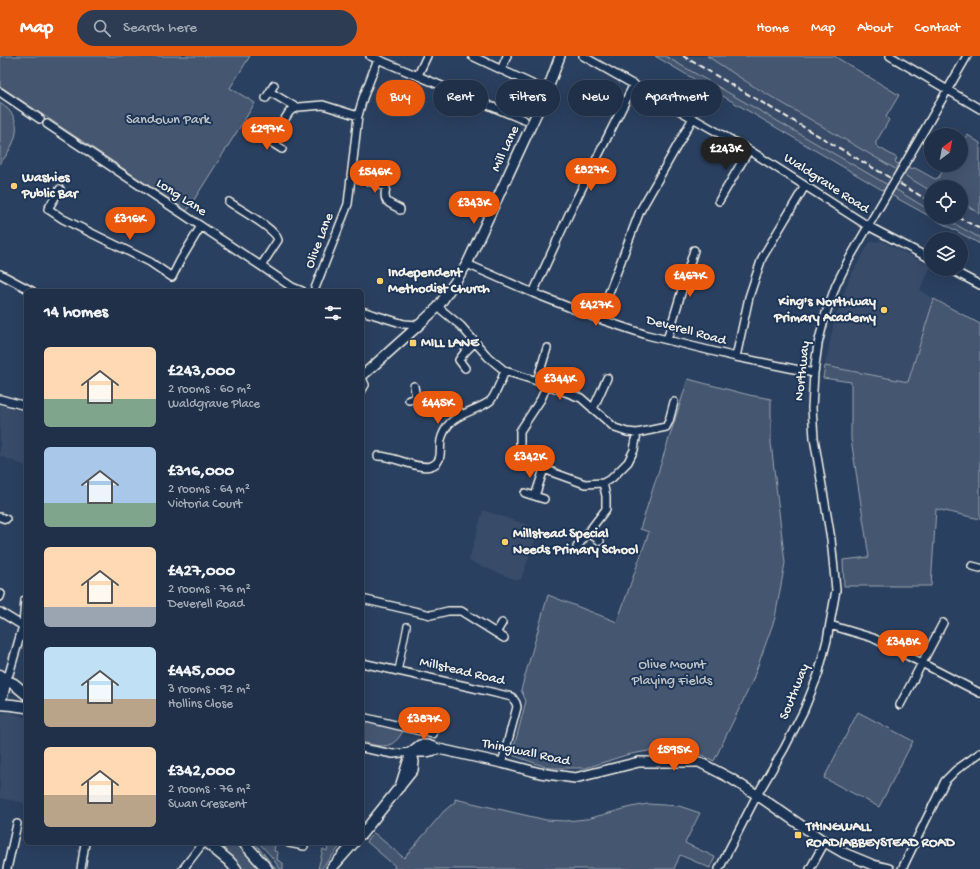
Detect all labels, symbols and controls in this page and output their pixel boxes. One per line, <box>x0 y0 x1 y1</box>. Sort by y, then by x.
search box <box>77 10 357 46</box>
text: Map <box>20 17 53 40</box>
icon: search <box>91 17 113 39</box>
text: Search here <box>123 19 197 37</box>
text: Home <box>757 20 789 37</box>
text: Map <box>811 20 835 37</box>
text: About <box>857 20 893 37</box>
text: Contact <box>915 20 960 37</box>
chip: Buy <box>376 80 425 116</box>
chip: Rent <box>433 80 488 116</box>
chip: Filters <box>496 80 560 116</box>
chip: New <box>568 80 623 116</box>
chip: Apartment <box>631 80 722 116</box>
park label: Sandown Park <box>126 112 212 129</box>
pin: £297K <box>239 117 295 151</box>
text: £297K <box>251 122 283 137</box>
street label: Mill Lane <box>488 123 524 175</box>
north arrow <box>924 128 968 172</box>
map controls <box>924 128 968 276</box>
pin: £243K <box>698 137 754 171</box>
text: £243K <box>710 142 742 157</box>
street label: Waldgrave Road <box>780 150 874 219</box>
pin: £827K <box>563 158 619 192</box>
pin: £546K <box>347 160 403 194</box>
text: £827K <box>574 163 608 178</box>
text: £546K <box>359 165 391 180</box>
place label: Washies Public Bar <box>21 170 80 203</box>
street label: Long Lane <box>152 175 210 221</box>
button: locate <box>924 180 968 224</box>
marker: Washies Public Bar <box>9 181 19 191</box>
pin: £343K <box>446 191 502 225</box>
text: £343K <box>458 196 490 211</box>
pin: £316K <box>102 207 158 241</box>
street label: Olive Lane <box>302 210 339 271</box>
text: £316K <box>114 212 146 227</box>
button: layers <box>924 232 968 276</box>
pin: £467K <box>662 264 718 298</box>
place label: Independent Methodist Church <box>388 265 490 298</box>
text: £467K <box>674 269 706 284</box>
marker: Independent Methodist Church <box>375 276 385 286</box>
pin: £427K <box>568 293 624 327</box>
place label: King's Northway Primary Academy <box>773 294 876 327</box>
text: £427K <box>580 298 612 313</box>
icon: filters <box>322 302 344 324</box>
text: 14 homes <box>44 303 108 323</box>
marker: King's Northway Primary Academy <box>879 305 889 315</box>
street label: Deverell Road <box>643 312 730 350</box>
place label: MILL LANE <box>421 335 480 352</box>
marker: MILL LANE <box>408 338 418 348</box>
street label: Northway <box>791 340 815 402</box>
text: £243,000 <box>168 362 235 382</box>
icon: home <box>76 363 124 411</box>
pin: £344K <box>532 367 588 401</box>
text: £344K <box>544 372 576 387</box>
text: 2 rooms · 60 m² <box>168 382 251 397</box>
pin: £445K <box>410 391 466 425</box>
text: £445K <box>422 396 454 411</box>
text: Waldgrave Place <box>168 397 260 412</box>
pin: £342K <box>502 445 558 479</box>
text: £342K <box>514 450 546 465</box>
text: £316,000 <box>168 462 234 482</box>
icon: home <box>76 463 124 511</box>
text: 2 rooms · 64 m² <box>168 482 250 497</box>
text: Victoria Court <box>168 497 242 512</box>
place label: Millstead Special Needs Primary School <box>513 526 638 559</box>
marker: Millstead Special Needs Primary School <box>500 537 510 547</box>
text: £427,000 <box>168 562 235 582</box>
icon: home <box>76 563 124 611</box>
text: 2 rooms · 76 m² <box>168 582 251 597</box>
text: Deverell Road <box>168 597 244 612</box>
pin: £348K <box>875 630 931 664</box>
text: £348K <box>887 635 919 650</box>
street label: Millstead Road <box>418 654 508 690</box>
park label: Olive Mount Playing Fields <box>631 657 713 690</box>
street label: Southway <box>776 661 814 723</box>
text: £445,000 <box>168 662 235 682</box>
icon: home <box>76 663 124 711</box>
text: 3 rooms · 92 m² <box>168 682 251 697</box>
text: Hollins Close <box>168 697 233 712</box>
pin: £387K <box>396 707 452 741</box>
text: £387K <box>407 712 441 727</box>
street label: Thingwall Road <box>480 735 573 771</box>
pin: £595K <box>646 738 702 772</box>
text: £595K <box>657 743 691 758</box>
text: £342,000 <box>168 762 235 782</box>
icon: home <box>76 763 124 811</box>
text: 2 rooms · 76 m² <box>168 782 251 797</box>
text: Swan Crescent <box>168 797 246 812</box>
place label: THINGWALL ROAD/ABBEYSTEAD ROAD <box>805 819 956 852</box>
marker: THINGWALL ROAD/ABBEYSTEAD ROAD <box>793 830 803 840</box>

